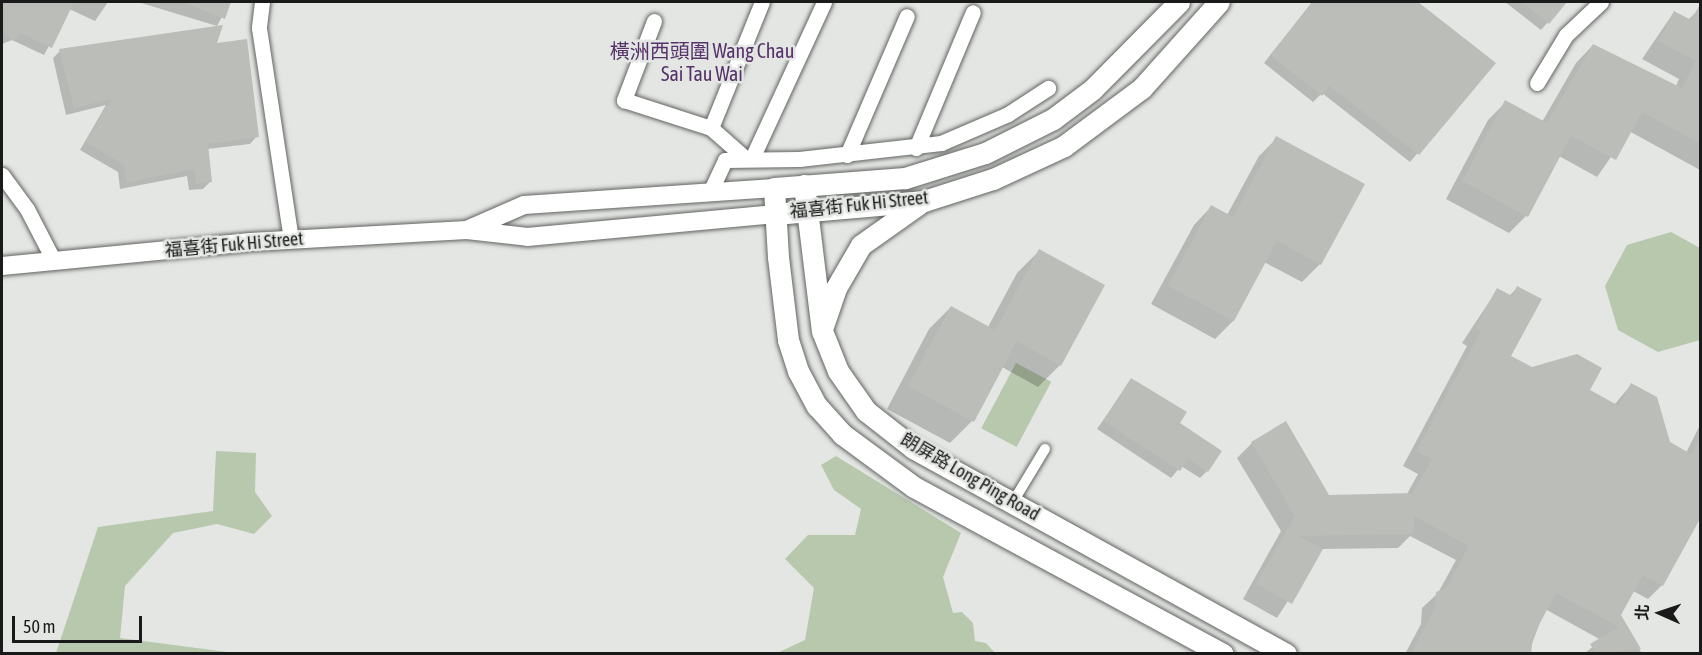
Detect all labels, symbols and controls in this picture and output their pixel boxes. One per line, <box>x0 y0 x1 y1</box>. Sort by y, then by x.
district label: 橫洲西頭圍 Wang Chau Sai Tau Wai <box>610 39 794 86</box>
street label: 福喜街 Fuk Hi Street <box>789 187 929 223</box>
street label: 福喜街 Fuk Hi Street <box>164 228 304 262</box>
street label: 朗屏路 Long Ping Road <box>897 428 1043 526</box>
north arrow <box>1630 583 1690 643</box>
scale bar <box>15 604 146 642</box>
text: 北 <box>1633 604 1651 621</box>
text: 50 m <box>23 616 55 637</box>

